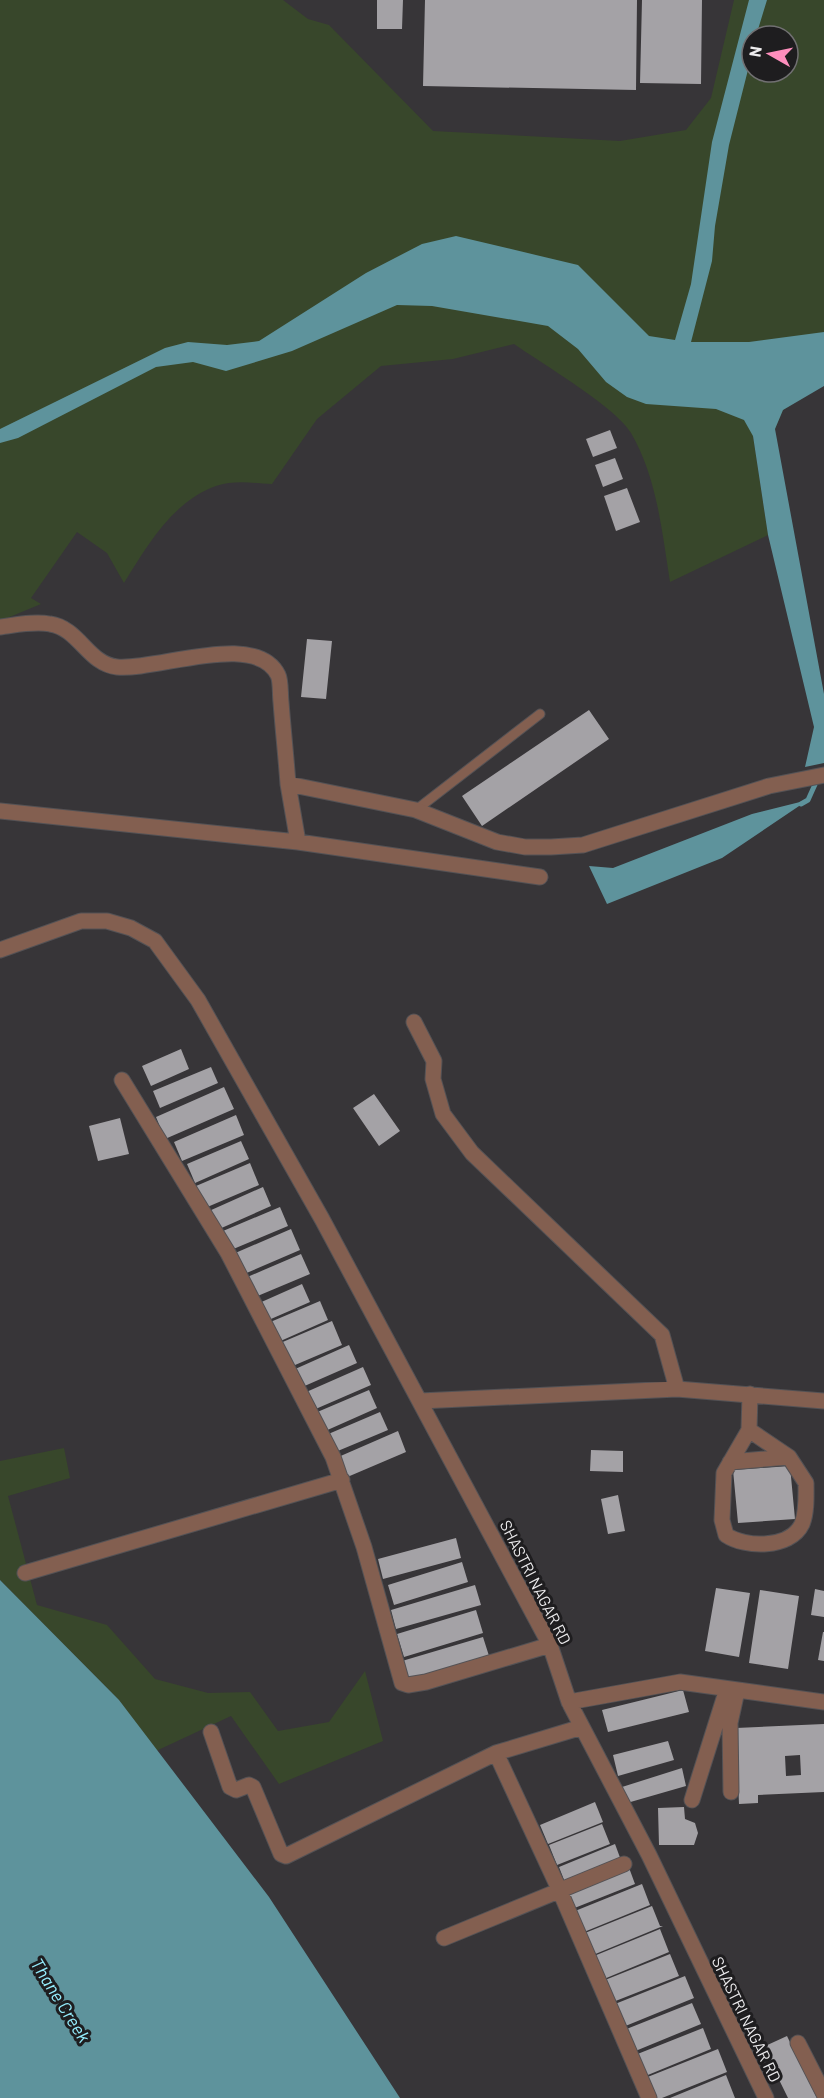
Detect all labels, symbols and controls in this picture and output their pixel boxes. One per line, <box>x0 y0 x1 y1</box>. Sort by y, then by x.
north arrow <box>740 24 800 84</box>
text: N <box>744 45 765 58</box>
street label: SHASTRI NAGAR RD <box>496 1517 576 1647</box>
street label: SHASTRI NAGAR RD <box>708 1953 786 2085</box>
water label: Thane Creek <box>26 1954 96 2046</box>

